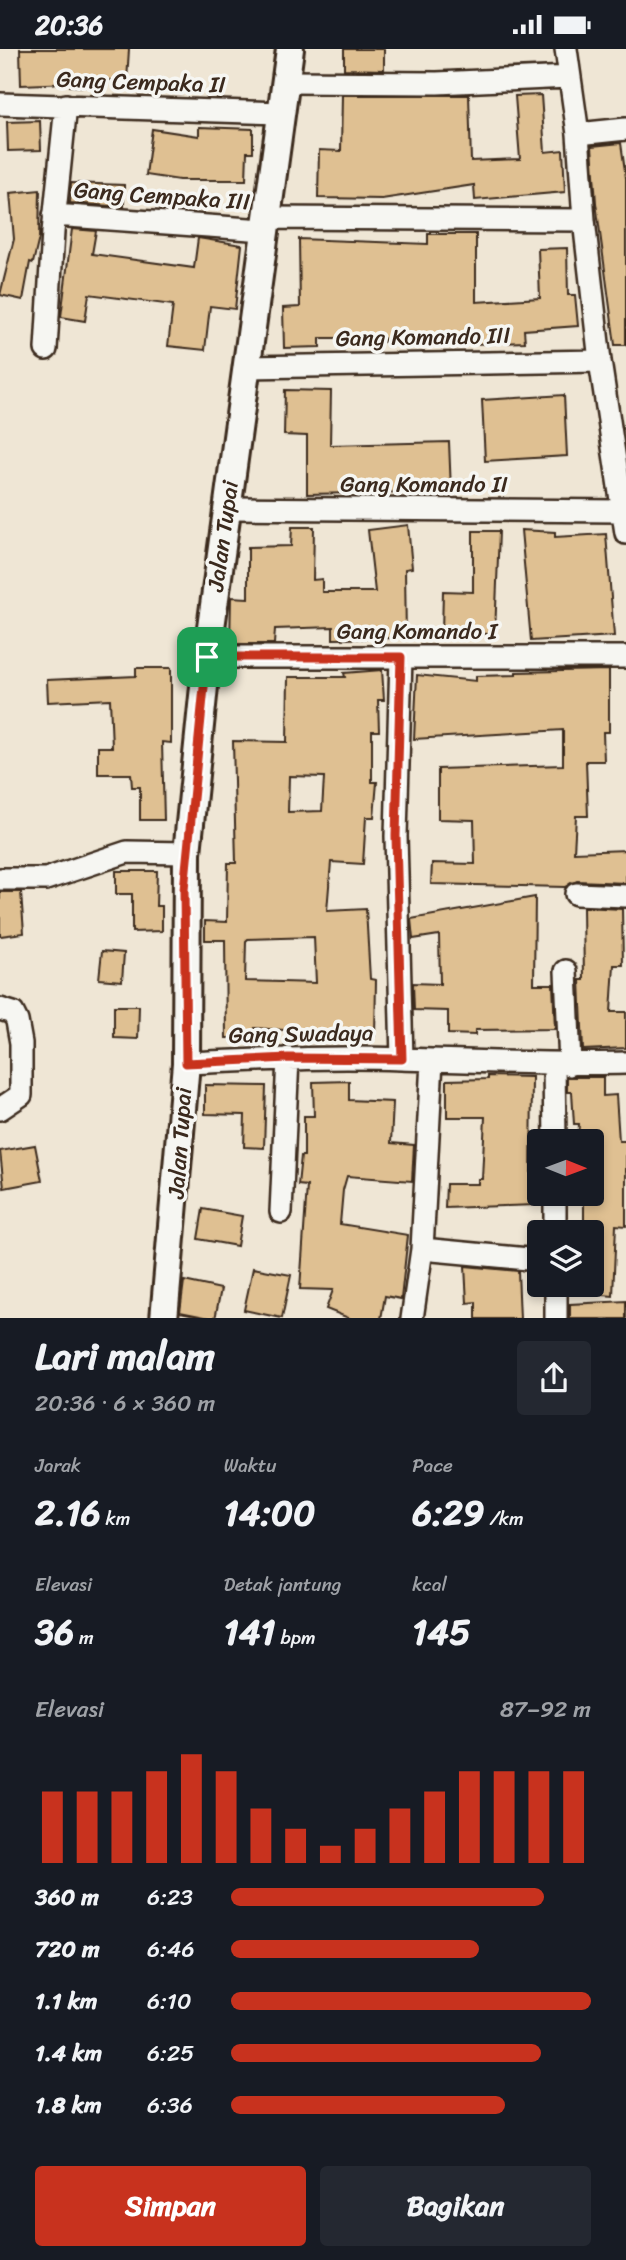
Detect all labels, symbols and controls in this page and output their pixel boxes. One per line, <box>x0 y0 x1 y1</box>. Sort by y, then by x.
text: 20:36 <box>35 2 103 48</box>
street label: Gang Cempaka II <box>56 59 226 105</box>
street label: Gang Cempaka III <box>73 169 251 223</box>
street label: Gang Komando III <box>335 315 511 359</box>
street label: Gang Komando II <box>340 464 508 505</box>
street label: Jalan Tupai <box>195 477 251 595</box>
street label: Gang Komando I <box>337 611 499 652</box>
pin <box>177 627 237 687</box>
icon: arrive <box>188 638 226 676</box>
street label: Gang Swadaya <box>228 1012 374 1056</box>
street label: Jalan Tupai <box>156 1085 204 1201</box>
north arrow <box>527 1129 604 1206</box>
map controls <box>527 1129 604 1297</box>
button: layers <box>527 1220 604 1297</box>
text: Lari malam <box>35 1323 215 1390</box>
button: share <box>517 1341 591 1415</box>
text: 20:36 · 6 × 360 m <box>35 1383 215 1424</box>
text: Jarak <box>35 1449 81 1482</box>
text: Waktu <box>224 1449 276 1482</box>
text: Pace <box>412 1449 453 1482</box>
text: 2.16 <box>35 1482 101 1544</box>
text: 14:00 <box>224 1482 315 1544</box>
text: 6:29 <box>412 1482 484 1544</box>
text: km <box>101 1502 130 1535</box>
text: /km <box>484 1502 524 1535</box>
text: Elevasi <box>35 1568 92 1601</box>
text: Detak jantung <box>224 1568 341 1601</box>
text: kcal <box>412 1568 447 1601</box>
text: 36 <box>35 1601 74 1663</box>
text: 141 <box>224 1601 276 1663</box>
text: 145 <box>412 1601 471 1663</box>
text: m <box>74 1621 94 1654</box>
text: bpm <box>276 1621 316 1654</box>
text: Elevasi <box>35 1689 104 1730</box>
text: 87–92 m <box>500 1689 591 1730</box>
text: 360 m <box>35 1877 99 1918</box>
text: 6:23 <box>147 1877 193 1918</box>
text: 720 m <box>35 1929 100 1970</box>
text: 6:46 <box>147 1929 194 1970</box>
text: 1.1 km <box>35 1981 98 2022</box>
text: 6:10 <box>147 1981 191 2022</box>
text: 1.4 km <box>35 2033 102 2074</box>
text: 6:25 <box>147 2033 194 2074</box>
text: 1.8 km <box>35 2085 102 2126</box>
text: 6:36 <box>147 2085 193 2126</box>
button: Simpan <box>35 2166 306 2246</box>
button: Bagikan <box>320 2166 591 2246</box>

